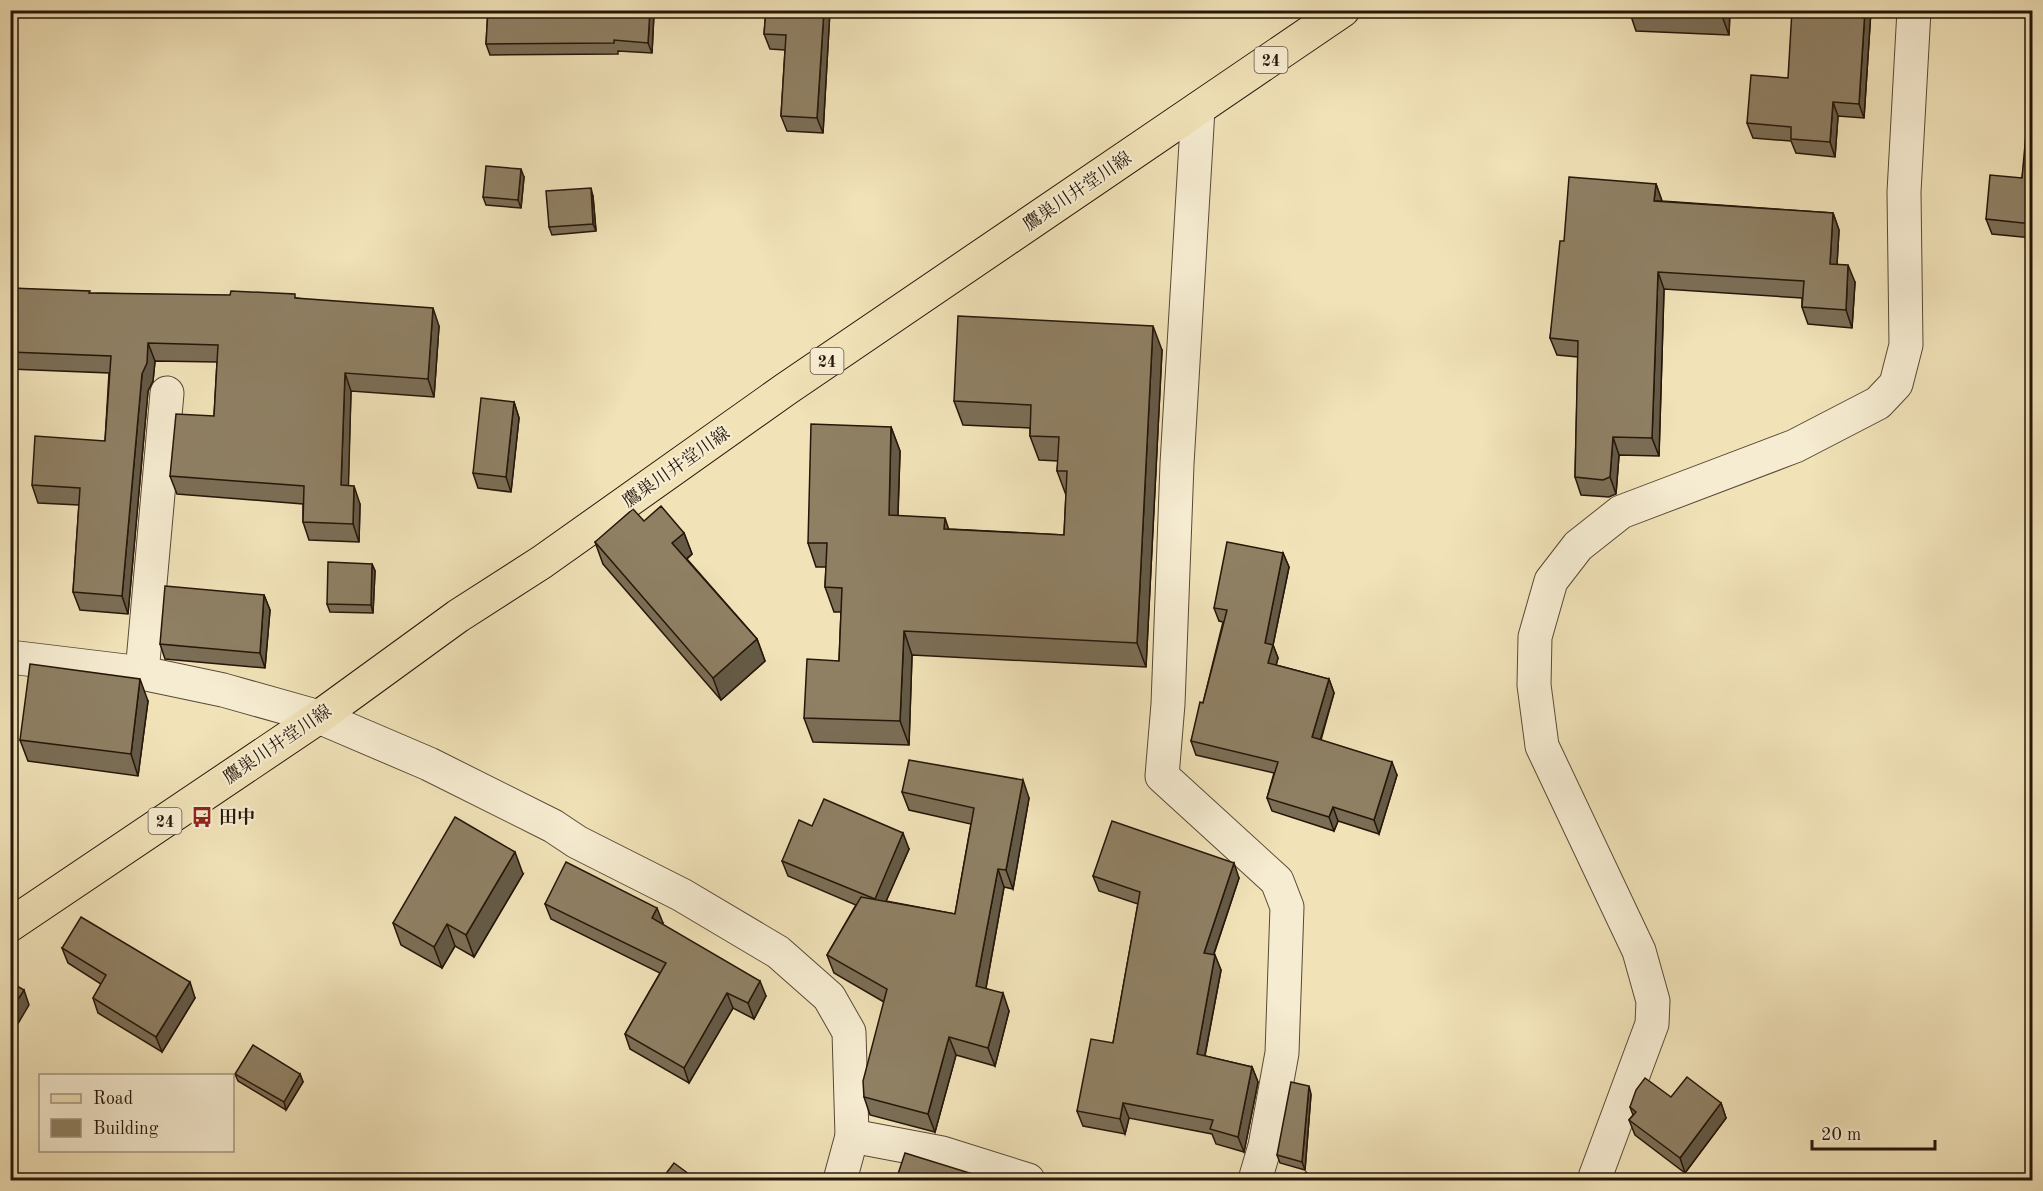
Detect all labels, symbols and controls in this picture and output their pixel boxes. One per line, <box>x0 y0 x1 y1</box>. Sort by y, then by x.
road number: 24 <box>1254 47 1288 73</box>
street label: 鷹巣川井堂川線 <box>1019 147 1135 235</box>
road number: 24 <box>810 348 844 374</box>
street label: 鷹巣川井堂川線 <box>619 423 733 511</box>
street label: 鷹巣川井堂川線 <box>219 700 335 788</box>
bus stop icon: 田中 <box>190 805 214 829</box>
place label: 田中 <box>219 807 255 827</box>
road number: 24 <box>148 808 182 834</box>
legend <box>39 1074 234 1152</box>
text: Road <box>93 1090 133 1108</box>
scale bar <box>1812 1113 1935 1151</box>
text: Building <box>93 1120 159 1138</box>
text: 20 m <box>1821 1126 1861 1144</box>

